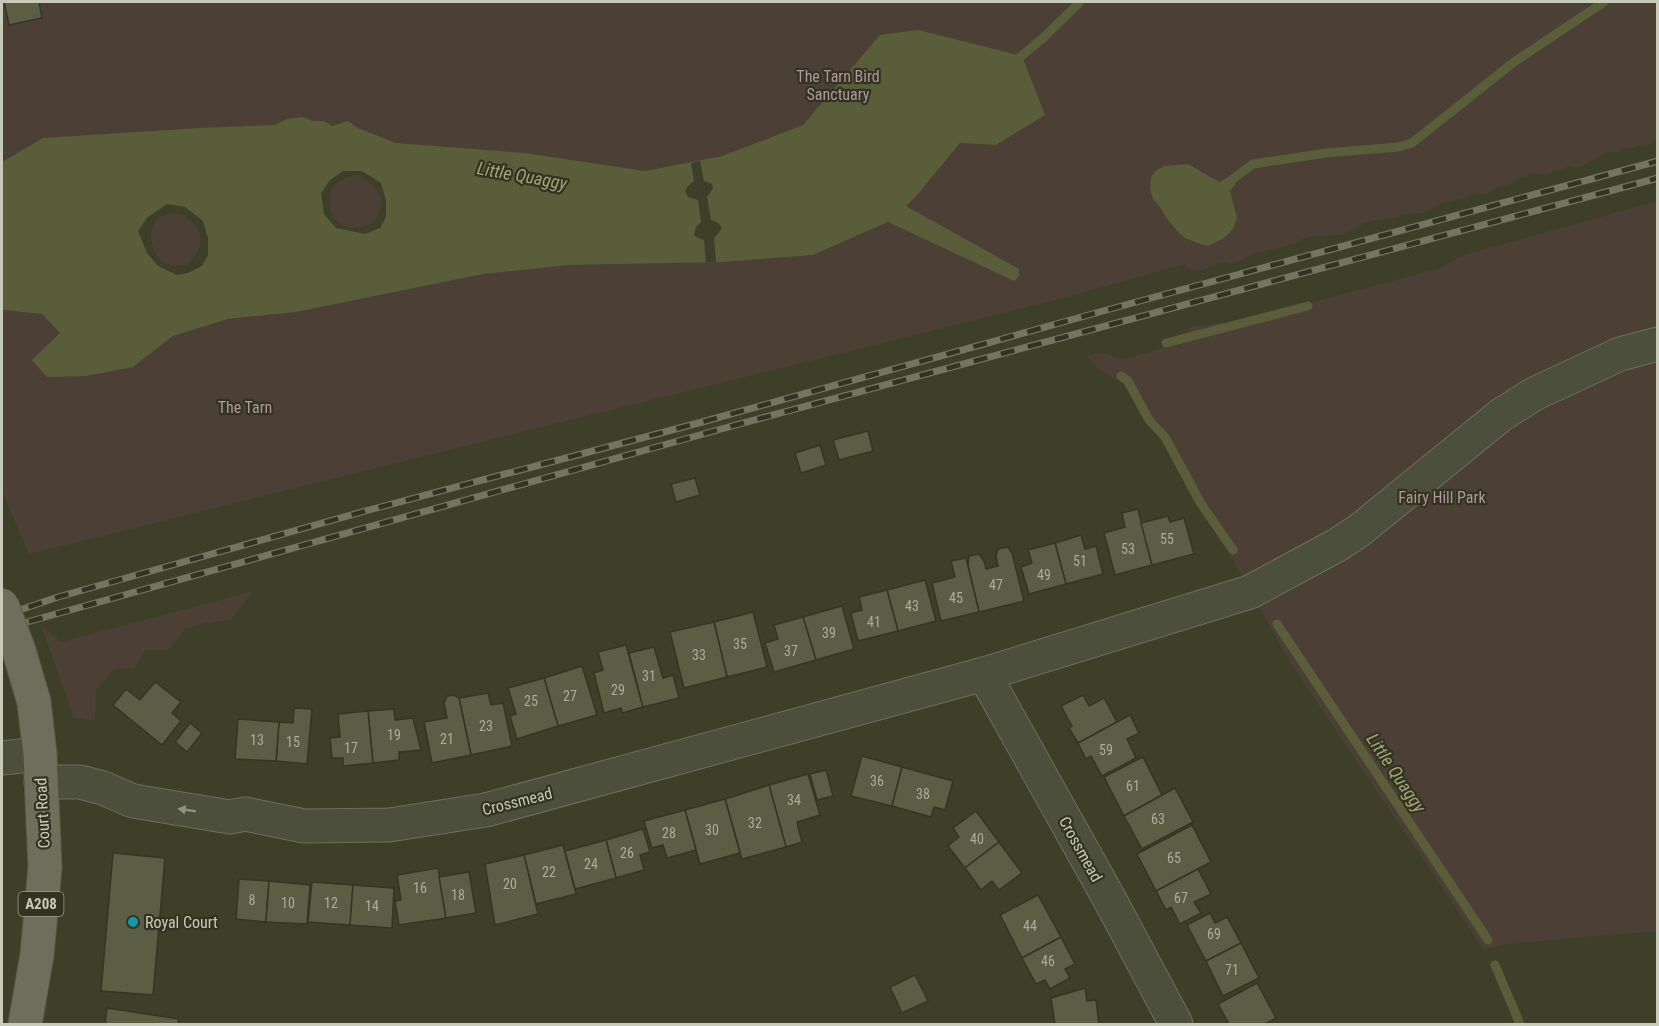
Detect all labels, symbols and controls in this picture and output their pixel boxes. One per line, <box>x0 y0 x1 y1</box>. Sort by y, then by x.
park label: The Tarn Bird Sanctuary <box>796 67 880 104</box>
water label: Little Quaggy <box>476 157 569 194</box>
park label: The Tarn <box>218 398 272 417</box>
park label: Fairy Hill Park <box>1398 488 1486 507</box>
house number: 55 <box>1160 531 1174 547</box>
house number: 53 <box>1121 541 1135 557</box>
house number: 51 <box>1073 553 1087 569</box>
house number: 49 <box>1037 567 1051 583</box>
house number: 47 <box>989 577 1003 593</box>
house number: 45 <box>949 590 963 606</box>
house number: 43 <box>905 598 919 614</box>
house number: 41 <box>867 614 881 630</box>
house number: 39 <box>822 625 836 641</box>
house number: 35 <box>733 636 747 652</box>
house number: 37 <box>784 643 798 659</box>
house number: 33 <box>692 647 706 663</box>
house number: 31 <box>642 668 656 684</box>
house number: 29 <box>611 682 625 698</box>
house number: 27 <box>563 688 577 704</box>
house number: 25 <box>524 693 538 709</box>
house number: 23 <box>479 718 493 734</box>
house number: 19 <box>387 727 401 743</box>
water label: Little Quaggy <box>1362 729 1431 817</box>
house number: 21 <box>440 731 454 747</box>
house number: 13 <box>250 732 264 748</box>
house number: 15 <box>286 734 300 750</box>
house number: 17 <box>344 740 358 756</box>
house number: 59 <box>1099 742 1113 758</box>
house number: 36 <box>870 773 884 789</box>
street label: Court Road <box>31 777 54 849</box>
house number: 61 <box>1126 778 1140 794</box>
street label: Crossmead <box>480 784 554 819</box>
house number: 38 <box>916 786 930 802</box>
house number: 34 <box>787 792 801 808</box>
one-way arrow <box>178 805 197 814</box>
house number: 63 <box>1151 811 1165 827</box>
street label: Crossmead <box>1055 813 1106 885</box>
house number: 32 <box>748 815 762 831</box>
house number: 30 <box>705 822 719 838</box>
house number: 28 <box>662 825 676 841</box>
house number: 40 <box>970 831 984 847</box>
house number: 26 <box>620 845 634 861</box>
house number: 65 <box>1167 850 1181 866</box>
house number: 24 <box>584 856 598 872</box>
house number: 22 <box>542 864 556 880</box>
house number: 20 <box>503 876 517 892</box>
house number: 16 <box>413 880 427 896</box>
house number: 18 <box>451 887 465 903</box>
house number: 67 <box>1174 890 1188 906</box>
road number: A208 <box>18 892 63 916</box>
house number: 8 <box>249 892 256 908</box>
house number: 10 <box>281 895 295 911</box>
house number: 12 <box>324 895 338 911</box>
house number: 14 <box>365 898 379 914</box>
place label: Royal Court <box>145 913 218 932</box>
marker: Royal Court <box>126 915 140 929</box>
house number: 44 <box>1023 918 1037 934</box>
house number: 69 <box>1207 926 1221 942</box>
house number: 46 <box>1041 953 1055 969</box>
house number: 71 <box>1225 962 1239 978</box>

